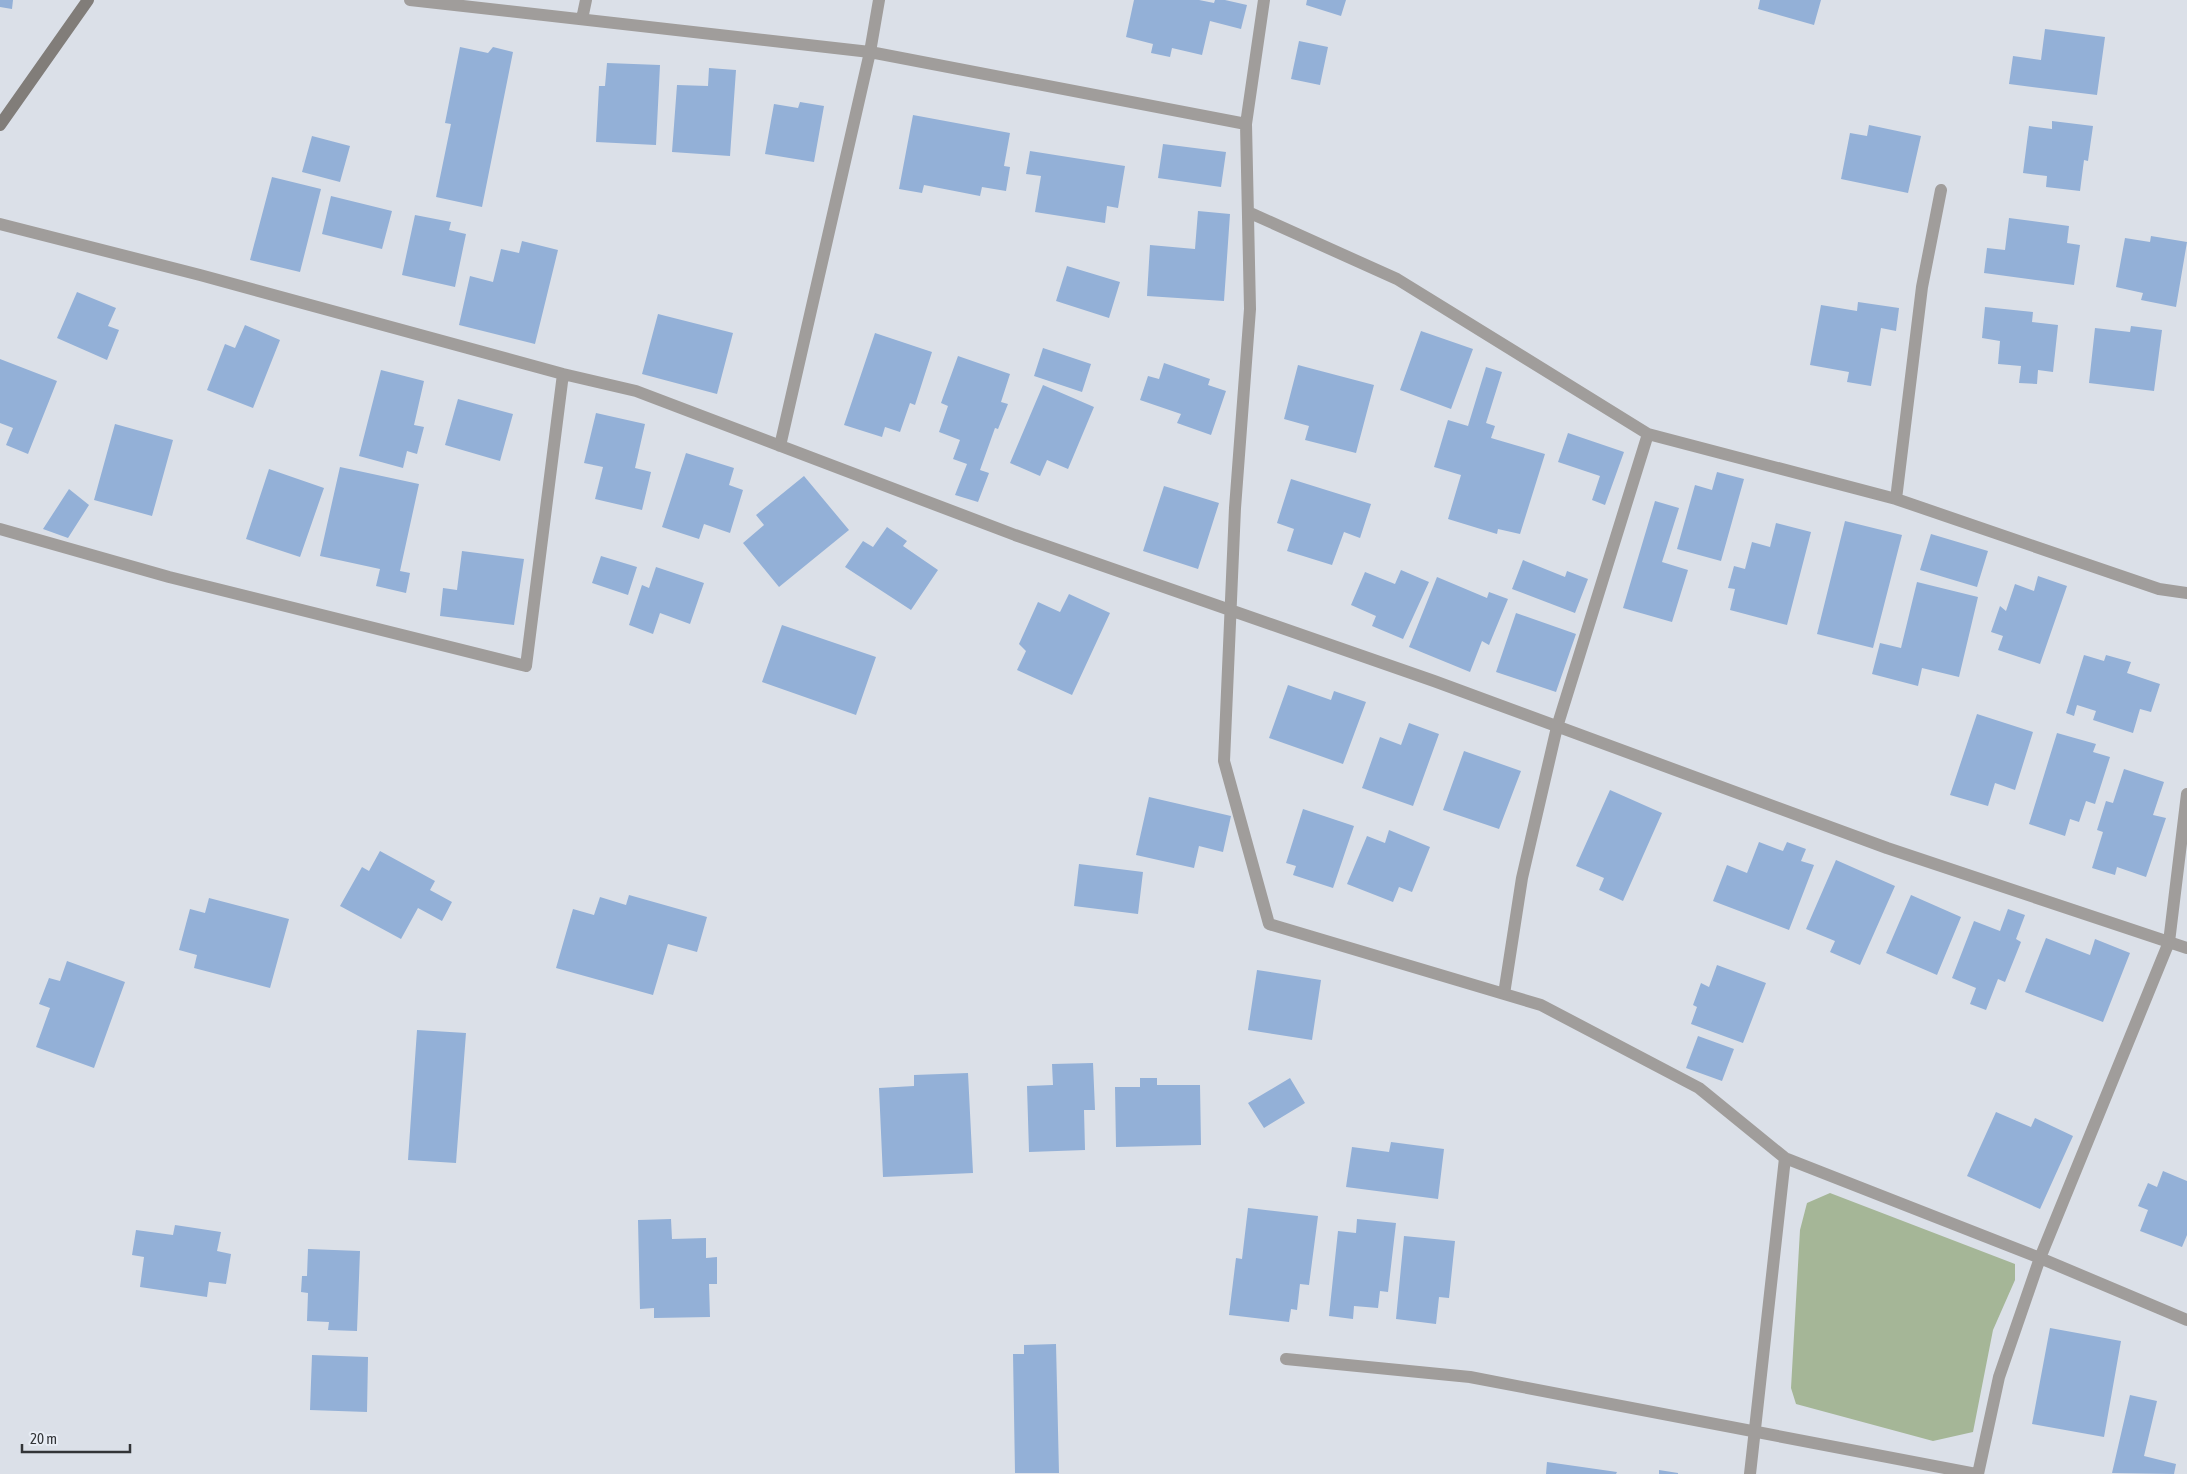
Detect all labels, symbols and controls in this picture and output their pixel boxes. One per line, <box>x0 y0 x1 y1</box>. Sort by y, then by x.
scale bar <box>22 1422 130 1454</box>
text: 20 m <box>30 1430 57 1447</box>

